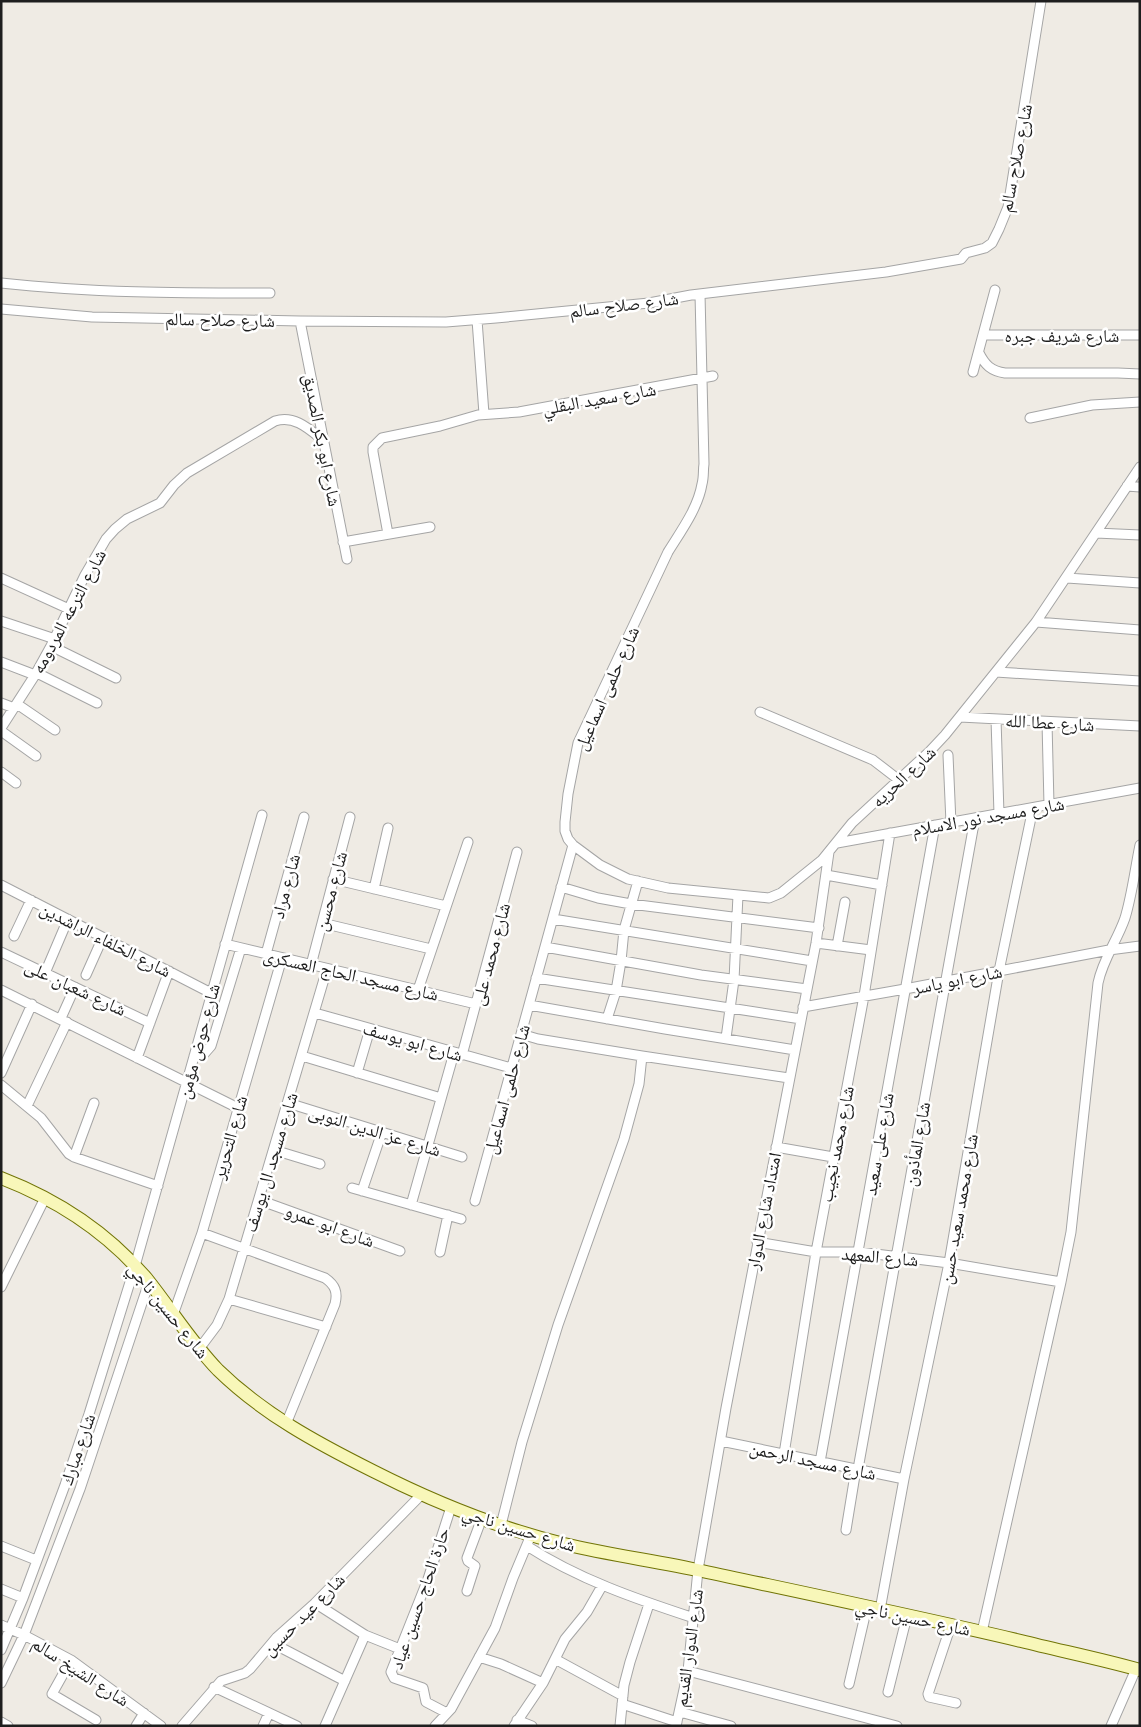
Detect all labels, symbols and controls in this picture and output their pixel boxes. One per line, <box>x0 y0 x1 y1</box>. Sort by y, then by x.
street label: شارع صلاح سالم <box>993 102 1038 214</box>
street label: شارع صلاح سالم <box>568 285 680 324</box>
street label: شارع صلاح سالم <box>165 306 275 333</box>
street label: شارع شريف جبره <box>1005 323 1119 347</box>
street label: شارع ابو بكر الصديق <box>298 372 348 508</box>
street label: شارع سعيد البقلي <box>540 376 658 423</box>
street label: شارع الترعه المردومه <box>25 545 111 677</box>
street label: شارع حلمى اسماعيل <box>568 622 644 754</box>
street label: شارع عطا الله <box>1005 708 1095 736</box>
street label: شارع الحريه <box>865 740 941 812</box>
street label: شارع مسجد نور الاسلام <box>910 791 1066 842</box>
street label: شارع محسن <box>308 849 352 933</box>
street label: شارع مراد <box>265 851 305 921</box>
street label: شارع الخلفاء الراشدين <box>36 896 176 982</box>
street label: شارع محمد على <box>465 900 515 1008</box>
street label: شارع مسجد الحاج العسكرى <box>261 942 441 1007</box>
street label: شارع شعبان على <box>21 953 131 1021</box>
street label: شارع ابو ياسر <box>909 959 1004 1000</box>
street label: شارع حوض مؤمن <box>171 981 225 1101</box>
street label: شارع ابو يوسف <box>360 1015 466 1067</box>
street label: شارع حلمى اسماعيل <box>477 1021 535 1157</box>
street label: شارع محمد نجيب <box>813 1084 859 1204</box>
street label: شارع مسجد ال يوسف <box>237 1089 303 1235</box>
street label: شارع على سعيد <box>857 1091 899 1197</box>
street label: شارع التحرير <box>205 1092 252 1183</box>
street label: شارع عز الدين النوبى <box>306 1098 444 1162</box>
street label: شارع المأذون <box>897 1100 935 1188</box>
street label: شارع محمد سعيد حسن <box>933 1132 983 1286</box>
street label: امتداد شارع الدوار <box>740 1150 786 1273</box>
street label: شارع ابو عمرو <box>282 1198 378 1252</box>
street label: شارع المعهد <box>840 1241 920 1271</box>
street label: شارع حسين ناجي <box>120 1257 215 1365</box>
street label: شارع مبارك <box>54 1410 100 1488</box>
street label: شارع مسجد الرحمن <box>747 1435 879 1485</box>
street label: شارع حسين ناجي <box>458 1499 579 1560</box>
street label: حارة الحاج حسين عياد <box>383 1524 455 1672</box>
street label: شارع عيد حسين <box>256 1567 350 1661</box>
street label: شارع الدوار القديم <box>668 1587 709 1709</box>
street label: شارع حسين ناجي <box>852 1593 973 1644</box>
street label: شارع الشيخ سالم <box>27 1630 134 1712</box>

